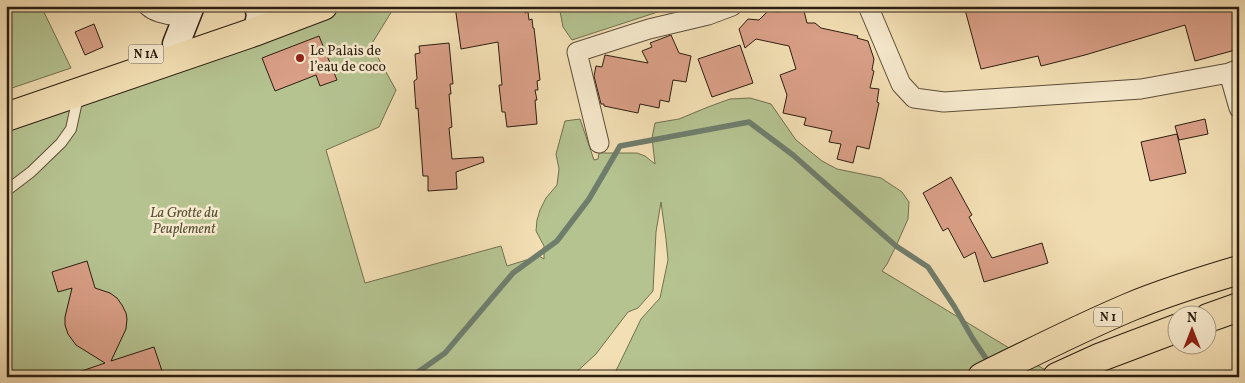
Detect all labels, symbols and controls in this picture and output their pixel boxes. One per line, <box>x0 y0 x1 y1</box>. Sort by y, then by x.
place label: Le Palais de l’eau de coco <box>310 42 386 77</box>
road number: N 1A <box>128 44 164 64</box>
marker: Le Palais de l’eau de coco <box>294 52 306 64</box>
park label: La Grotte du Peuplement <box>150 204 218 239</box>
north arrow <box>1168 306 1218 356</box>
road number: N 1 <box>1094 308 1122 326</box>
text: N <box>1187 309 1197 328</box>

